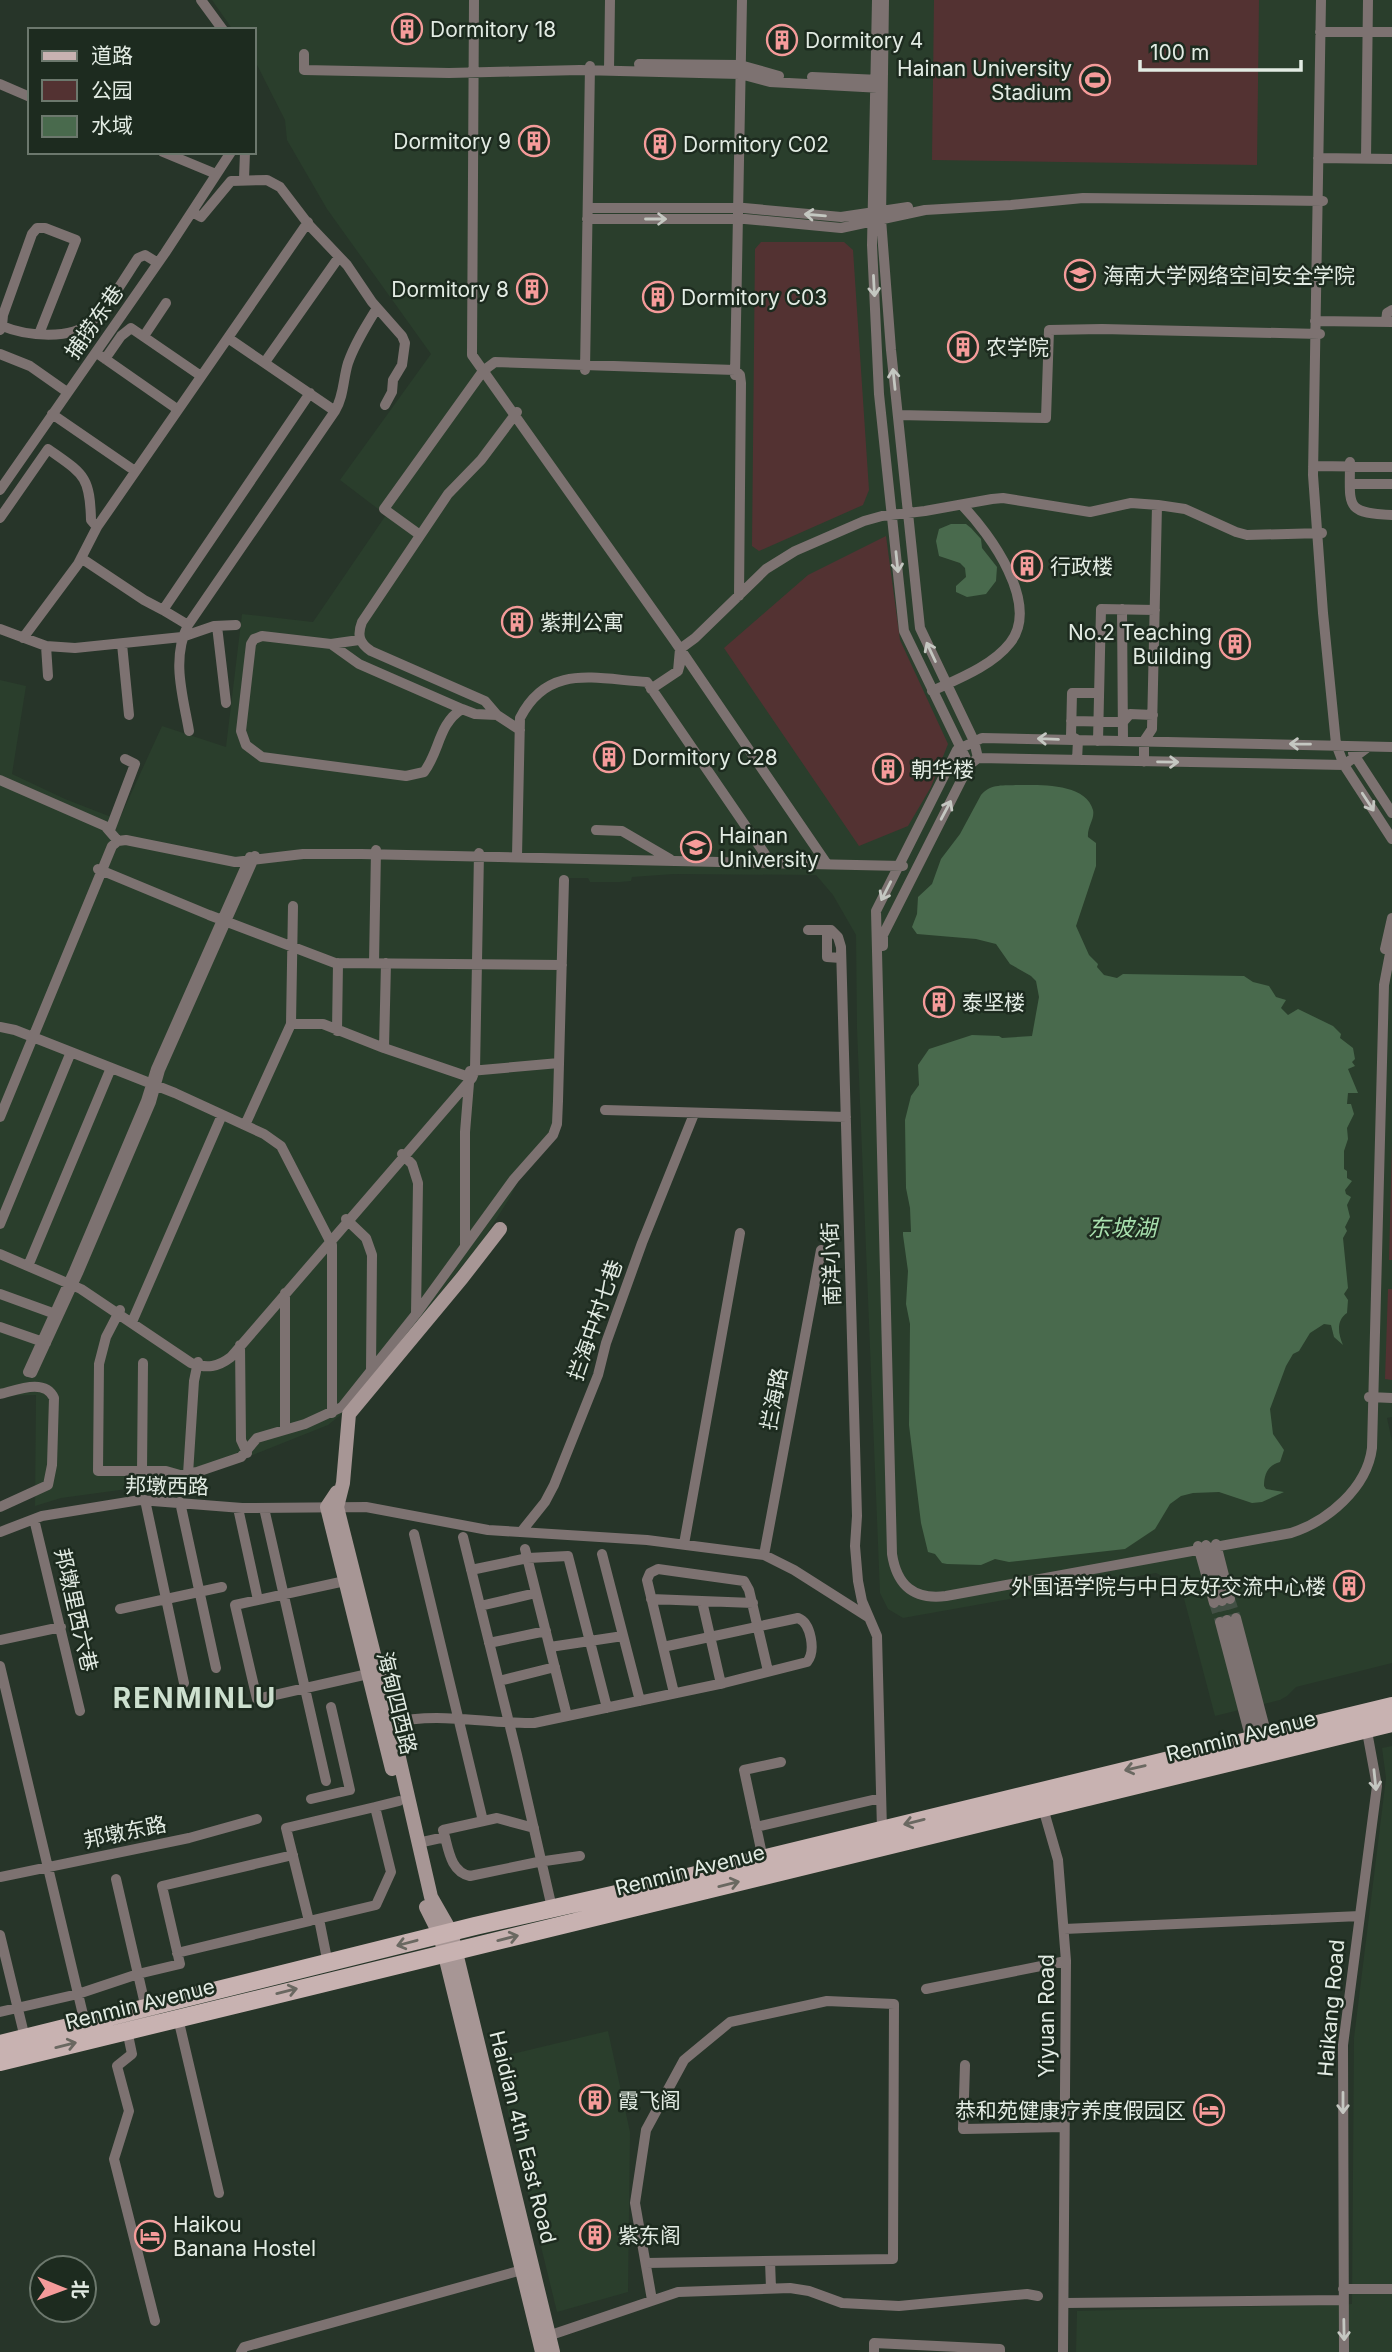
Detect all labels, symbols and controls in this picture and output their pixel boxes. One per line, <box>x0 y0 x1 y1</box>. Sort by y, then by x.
building icon: Dormitory 18 <box>390 12 424 46</box>
place label: Dormitory 18 <box>430 17 556 42</box>
building icon: Dormitory 4 <box>765 23 799 57</box>
legend <box>28 28 256 154</box>
place label: Dormitory 4 <box>805 28 923 53</box>
scale bar <box>1140 28 1301 72</box>
text: 100 m <box>1150 40 1209 65</box>
text: 道路 <box>91 43 133 68</box>
place label: Hainan University Stadium <box>897 56 1072 105</box>
sports icon: Hainan University Stadium <box>1078 63 1112 97</box>
text: 公园 <box>91 78 133 103</box>
text: 水域 <box>91 113 133 138</box>
building icon: Dormitory 9 <box>517 124 551 158</box>
building icon: Dormitory C02 <box>643 127 677 161</box>
place label: Dormitory 9 <box>393 129 511 154</box>
place label: Dormitory C02 <box>683 132 829 157</box>
one-way arrow <box>805 208 827 221</box>
one-way arrow <box>644 212 667 226</box>
school or university icon: 海南大学网络空间安全学院 <box>1063 258 1097 292</box>
place label: 海南大学网络空间安全学院 <box>1103 263 1355 288</box>
building icon: Dormitory 8 <box>515 272 549 306</box>
one-way arrow <box>868 274 881 297</box>
place label: Dormitory 8 <box>391 277 509 302</box>
street label: 捕捞东巷 <box>60 280 128 364</box>
building icon: Dormitory C03 <box>641 280 675 314</box>
place label: Dormitory C03 <box>681 285 827 310</box>
building icon: 农学院 <box>946 330 980 364</box>
place label: 农学院 <box>986 335 1049 360</box>
one-way arrow <box>887 368 900 391</box>
building icon: 行政楼 <box>1010 549 1044 583</box>
one-way arrow <box>891 550 904 572</box>
place label: 行政楼 <box>1050 554 1113 579</box>
building icon: 紫荆公寓 <box>500 605 534 639</box>
place label: 紫荆公寓 <box>540 610 624 635</box>
place label: No.2 Teaching Building <box>1068 620 1212 669</box>
building icon: No.2 Teaching Building <box>1218 627 1252 661</box>
one-way arrow <box>924 642 937 663</box>
one-way arrow <box>1037 733 1060 746</box>
one-way arrow <box>1289 737 1312 750</box>
building icon: Dormitory C28 <box>592 740 626 774</box>
place label: Dormitory C28 <box>632 745 778 770</box>
building icon: 朝华楼 <box>871 752 905 786</box>
one-way arrow <box>1157 755 1180 769</box>
place label: 朝华楼 <box>911 757 974 782</box>
one-way arrow <box>1361 792 1375 811</box>
one-way arrow <box>939 800 953 821</box>
place label: Hainan University <box>719 823 819 872</box>
school or university icon: Hainan University <box>679 830 713 864</box>
one-way arrow <box>878 880 892 901</box>
building icon: 泰坚楼 <box>922 985 956 1019</box>
place label: 泰坚楼 <box>962 990 1025 1015</box>
water label: 东坡湖 <box>1088 1214 1160 1242</box>
street label: 南洋小街 <box>817 1222 845 1306</box>
street label: 拦海中村七巷 <box>563 1256 627 1384</box>
street label: 拦海路 <box>756 1366 792 1432</box>
street label: 邦墩西路 <box>125 1473 209 1499</box>
street label: 邦墩里西六巷 <box>50 1546 102 1674</box>
building icon: 外国语学院与中日友好交流中心楼 <box>1332 1569 1366 1603</box>
place label: 外国语学院与中日友好交流中心楼 <box>1011 1574 1326 1599</box>
street label: 海甸四西路 <box>372 1649 422 1757</box>
district label: RENMINLU <box>113 1681 277 1715</box>
street label: Renmin Avenue <box>1164 1705 1318 1767</box>
one-way arrow <box>1124 1762 1147 1775</box>
one-way arrow <box>1369 1768 1382 1791</box>
street label: 邦墩东路 <box>81 1811 169 1853</box>
one-way arrow <box>903 1816 926 1829</box>
street label: Renmin Avenue <box>613 1839 767 1901</box>
one-way arrow <box>717 1877 740 1890</box>
one-way arrow <box>496 1931 519 1944</box>
one-way arrow <box>396 1937 419 1950</box>
street label: Haikang Road <box>1313 1938 1349 2078</box>
street label: Yiyuan Road <box>1034 1954 1059 2078</box>
street label: Renmin Avenue <box>63 1973 217 2035</box>
one-way arrow <box>275 1984 298 1997</box>
street label: Haidian 4th East Road <box>484 2028 562 2246</box>
one-way arrow <box>54 2038 77 2051</box>
building icon: 霞飞阁 <box>578 2083 612 2117</box>
place label: 霞飞阁 <box>618 2088 681 2113</box>
one-way arrow <box>1336 2091 1350 2114</box>
hotel icon: 恭和苑健康疗养度假园区 <box>1192 2093 1226 2127</box>
place label: 恭和苑健康疗养度假园区 <box>955 2098 1186 2123</box>
place label: Haikou Banana Hostel <box>173 2212 316 2261</box>
building icon: 紫东阁 <box>578 2218 612 2252</box>
hotel icon: Haikou Banana Hostel <box>133 2219 167 2253</box>
place label: 紫东阁 <box>618 2223 681 2248</box>
north arrow <box>28 2254 98 2324</box>
text: 北 <box>68 2280 91 2299</box>
one-way arrow <box>1337 2319 1351 2342</box>

